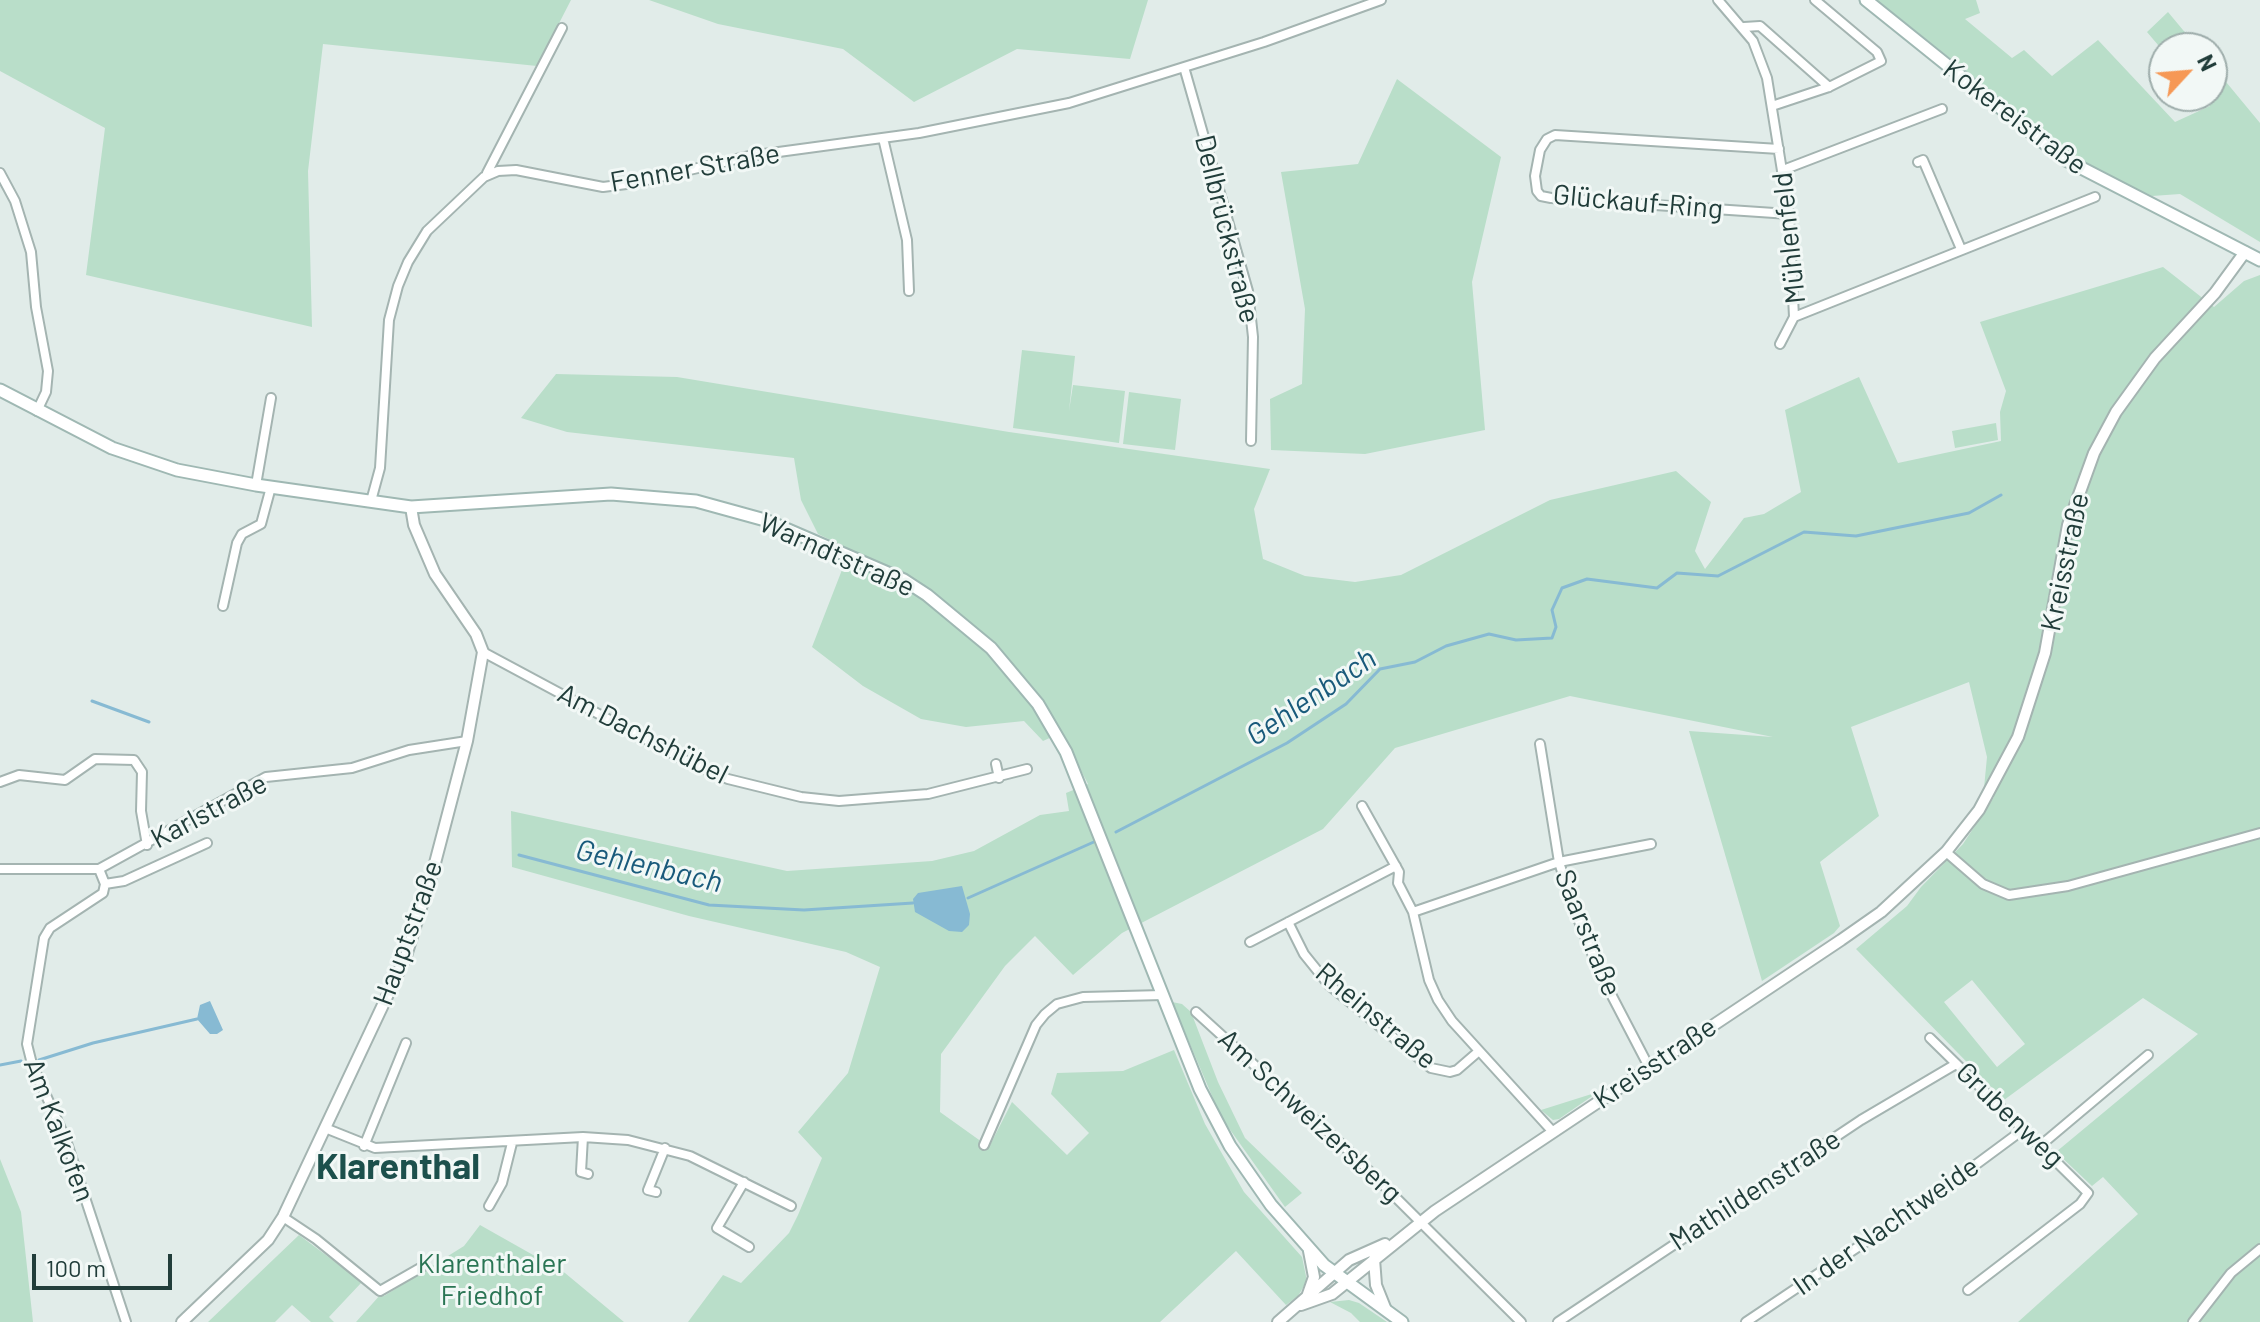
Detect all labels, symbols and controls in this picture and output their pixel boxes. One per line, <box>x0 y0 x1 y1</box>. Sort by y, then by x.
north arrow <box>2148 32 2228 112</box>
text: N <box>2193 50 2223 75</box>
street label: Kokereistraße <box>1937 52 2093 182</box>
street label: Dellbrückstraße <box>1187 131 1267 327</box>
street label: Fenner Straße <box>607 137 783 199</box>
street label: Mühlenfeld <box>1765 171 1813 305</box>
street label: Glückauf-Ring <box>1552 178 1724 226</box>
street label: Kreisstraße <box>2034 490 2096 634</box>
street label: Warndtstraße <box>754 506 920 604</box>
water label: Gehlenbach <box>1239 640 1383 754</box>
street label: Am Dachshübel <box>552 677 734 791</box>
street label: Karlstraße <box>145 766 273 856</box>
water label: Gehlenbach <box>572 832 726 900</box>
street label: Hauptstraße <box>366 856 450 1010</box>
street label: Saarstraße <box>1547 865 1629 1001</box>
street label: Rheinstraße <box>1309 956 1443 1076</box>
street label: Kreisstraße <box>1587 1010 1723 1116</box>
street label: Am Schweizersberg <box>1211 1022 1409 1210</box>
street label: Am Kalkofen <box>16 1054 102 1206</box>
street label: Grubenweg <box>1949 1055 2071 1175</box>
street label: Mathildenstraße <box>1663 1122 1847 1258</box>
district label: Klarenthal <box>316 1145 480 1189</box>
street label: In der Nachtweide <box>1787 1149 1985 1303</box>
scale bar <box>36 1238 176 1288</box>
park label: Klarenthaler Friedhof <box>417 1247 567 1313</box>
text: 100 m <box>46 1253 106 1282</box>

